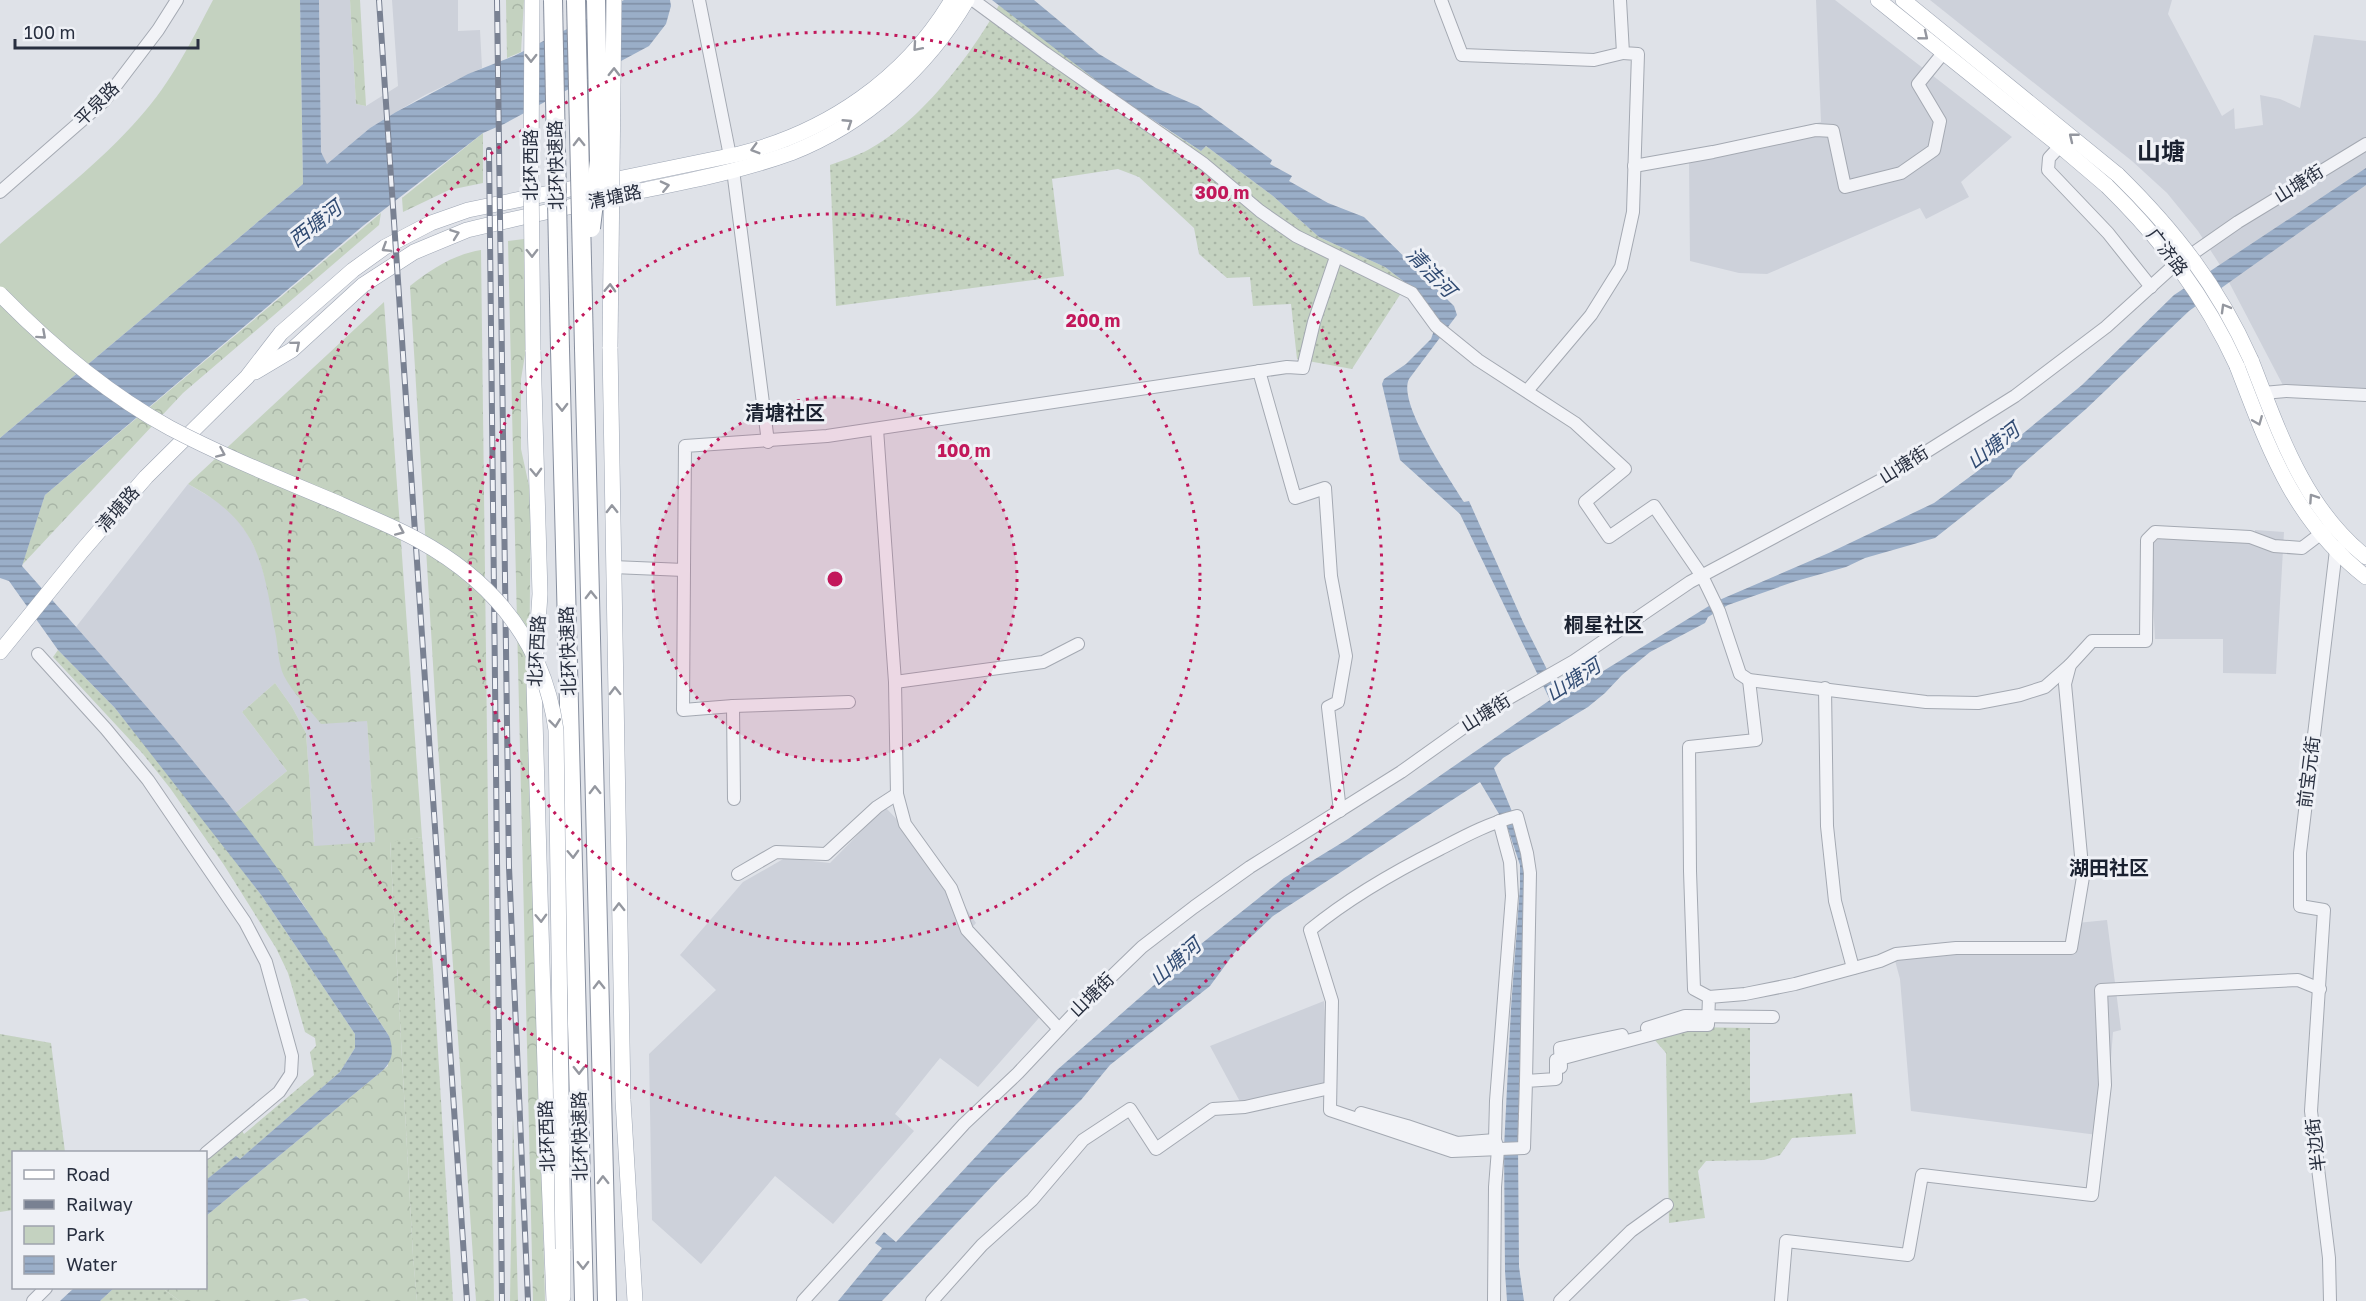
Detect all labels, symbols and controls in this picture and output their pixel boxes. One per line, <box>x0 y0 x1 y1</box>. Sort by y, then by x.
scale bar <box>15 12 198 50</box>
text: 100 m <box>24 21 75 43</box>
one-way arrow <box>1917 29 1928 40</box>
one-way arrow <box>914 40 925 51</box>
one-way arrow <box>525 54 537 63</box>
one-way arrow <box>608 68 620 77</box>
street label: 平泉路 <box>69 76 123 130</box>
street label: 北环快速路 <box>543 120 567 210</box>
one-way arrow <box>842 120 853 131</box>
street label: 北环西路 <box>519 129 541 201</box>
one-way arrow <box>2069 133 2080 144</box>
district label: 山塘 <box>2137 136 2185 165</box>
one-way arrow <box>573 138 586 147</box>
one-way arrow <box>750 142 760 154</box>
street label: 山塘街 <box>2270 160 2327 207</box>
street label: 清塘路 <box>586 180 643 212</box>
one-way arrow <box>660 180 670 193</box>
text: 300 m <box>1195 181 1249 203</box>
water label: 西塘河 <box>283 193 349 251</box>
street label: 广济路 <box>2142 223 2193 279</box>
one-way arrow <box>448 229 459 241</box>
one-way arrow <box>381 240 392 251</box>
water label: 清洁河 <box>1402 241 1464 304</box>
one-way arrow <box>526 249 538 258</box>
one-way arrow <box>604 284 616 293</box>
one-way arrow <box>2221 303 2232 314</box>
text: 200 m <box>1066 309 1120 331</box>
one-way arrow <box>35 328 45 339</box>
one-way arrow <box>289 341 300 352</box>
district label: 清塘社区 <box>745 400 825 424</box>
one-way arrow <box>555 403 568 412</box>
one-way arrow <box>2251 414 2263 425</box>
water label: 山塘河 <box>1961 415 2027 473</box>
text: 100 m <box>938 439 990 461</box>
street label: 山塘街 <box>1875 441 1932 488</box>
one-way arrow <box>215 445 226 457</box>
one-way arrow <box>530 467 543 476</box>
street label: 清塘路 <box>91 481 143 536</box>
one-way arrow <box>2309 493 2320 504</box>
one-way arrow <box>606 504 618 513</box>
one-way arrow <box>394 523 405 535</box>
centre of rings <box>825 569 845 589</box>
one-way arrow <box>584 590 597 599</box>
street label: 北环快速路 <box>554 606 580 696</box>
district label: 桐星社区 <box>1564 612 1644 636</box>
street label: 北环西路 <box>523 614 549 687</box>
water label: 山塘河 <box>1541 651 1608 706</box>
one-way arrow <box>609 686 621 695</box>
street label: 山塘街 <box>1457 689 1514 736</box>
one-way arrow <box>548 718 560 727</box>
street label: 前宝元街 <box>2293 735 2323 809</box>
one-way arrow <box>589 785 601 794</box>
one-way arrow <box>567 849 579 858</box>
district label: 湖田社区 <box>2069 855 2149 879</box>
one-way arrow <box>612 902 625 911</box>
one-way arrow <box>534 914 547 923</box>
water label: 山塘河 <box>1144 930 1208 990</box>
street label: 山塘街 <box>1064 967 1118 1021</box>
one-way arrow <box>593 980 605 989</box>
one-way arrow <box>573 1065 585 1074</box>
street label: 北环快速路 <box>567 1091 591 1181</box>
street label: 北环西路 <box>534 1100 558 1172</box>
street label: 半边街 <box>2301 1117 2329 1173</box>
legend <box>12 1151 207 1289</box>
text: Road <box>66 1163 110 1185</box>
one-way arrow <box>597 1175 609 1184</box>
text: Railway <box>66 1193 133 1215</box>
text: Park <box>66 1223 105 1245</box>
text: Water <box>66 1253 117 1275</box>
one-way arrow <box>577 1260 590 1269</box>

